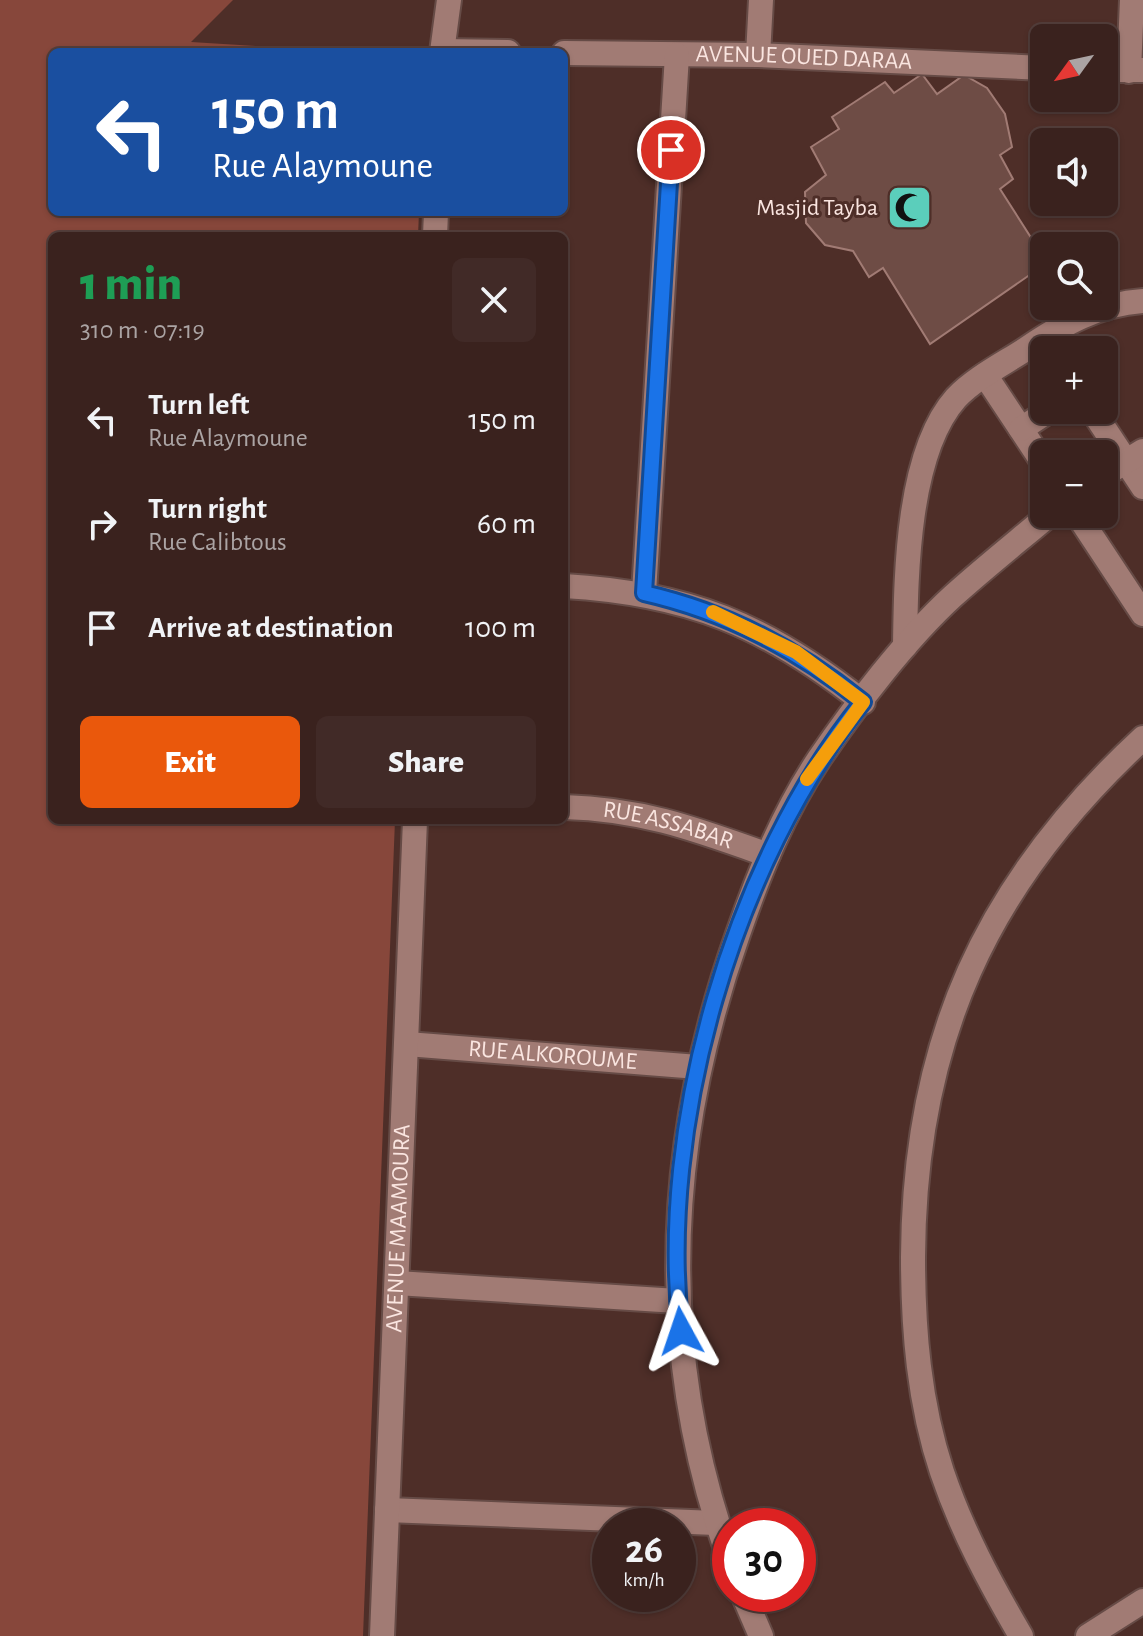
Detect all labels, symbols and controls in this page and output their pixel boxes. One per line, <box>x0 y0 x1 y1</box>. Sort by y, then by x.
north arrow <box>1030 24 1118 112</box>
map controls <box>1030 24 1118 528</box>
street label: AVENUE OUED DARAA <box>695 42 913 74</box>
icon: left <box>80 80 184 184</box>
text: 150 m <box>212 83 339 139</box>
pin <box>637 116 705 184</box>
icon: arrive <box>649 128 693 172</box>
button: sound <box>1030 128 1118 216</box>
text: Rue Alaymoune <box>212 148 433 184</box>
mosque icon: Masjid Tayba <box>885 184 933 232</box>
place label: Masjid Tayba <box>756 196 878 220</box>
button: search <box>1030 232 1118 320</box>
button: close <box>452 258 536 342</box>
text: 1 min <box>80 261 182 309</box>
text: 310 m · 07:19 <box>80 317 205 343</box>
button: + <box>1030 336 1118 424</box>
text: Turn left <box>148 390 249 420</box>
icon: left <box>80 398 124 442</box>
text: 150 m <box>468 405 536 435</box>
text: Rue Alaymoune <box>148 425 308 451</box>
button: − <box>1030 440 1118 528</box>
text: Turn right <box>148 494 267 524</box>
icon: right <box>80 502 124 546</box>
text: 60 m <box>477 509 536 539</box>
text: Rue Calibtous <box>148 529 287 555</box>
icon: arrive <box>80 606 124 650</box>
text: Arrive at destination <box>148 613 394 643</box>
text: 100 m <box>465 613 536 643</box>
button: Exit <box>80 716 300 808</box>
button: Share <box>316 716 536 808</box>
street label: RUE ASSABAR <box>602 798 736 854</box>
street label: RUE ALKOROUME <box>467 1037 638 1074</box>
street label: AVENUE MAAMOURA <box>382 1124 415 1333</box>
position arrow <box>639 1289 723 1373</box>
speed limit sign: 30 <box>712 1508 816 1612</box>
text: 26 <box>625 1530 663 1570</box>
text: km/h <box>623 1570 665 1590</box>

